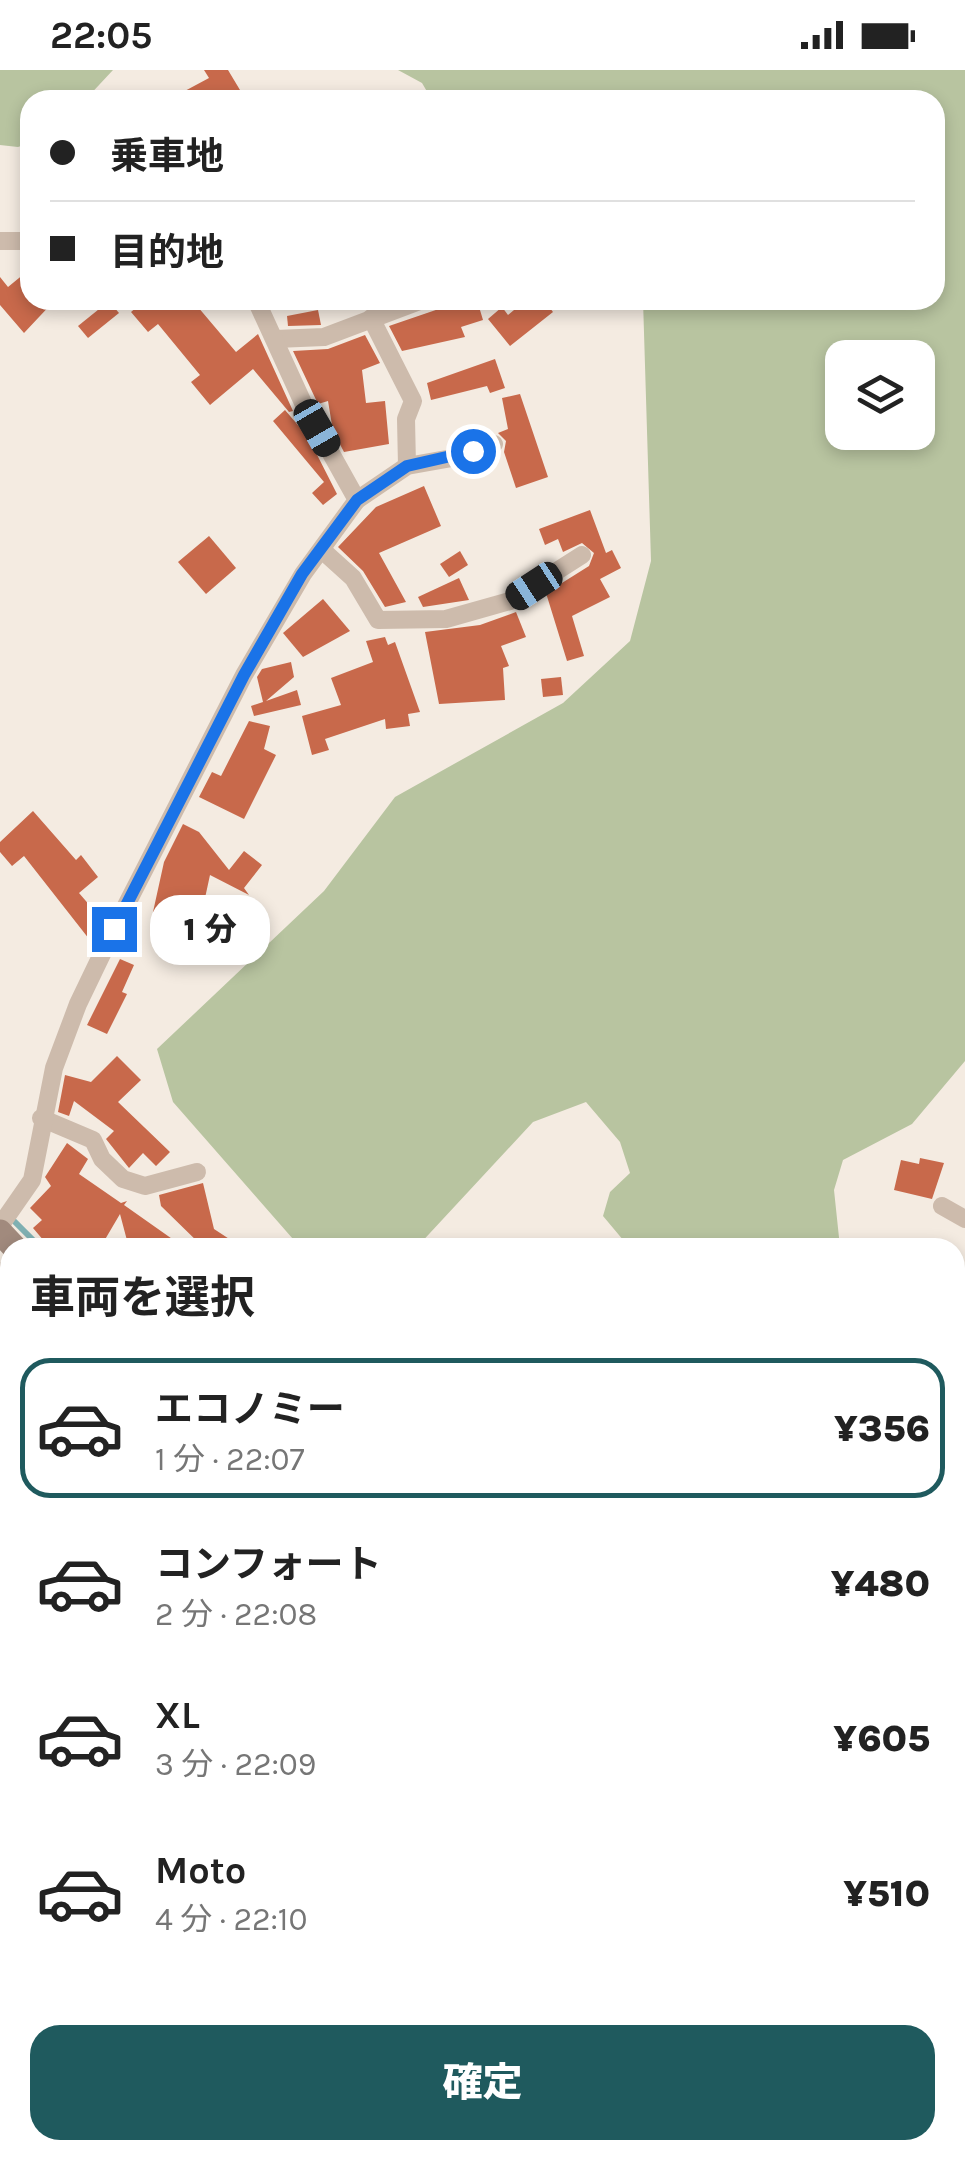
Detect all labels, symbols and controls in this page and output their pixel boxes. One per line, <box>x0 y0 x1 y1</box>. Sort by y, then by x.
text: 22:05 <box>50 13 152 58</box>
text: 乗車地 <box>110 134 224 179</box>
text: 目的地 <box>110 230 224 275</box>
map controls <box>825 340 935 450</box>
button: layers <box>825 340 935 450</box>
car <box>289 395 345 461</box>
route start <box>451 429 496 474</box>
car <box>501 557 567 615</box>
callout: 1 分 <box>149 894 269 964</box>
route end <box>92 907 137 952</box>
text: 1 分 <box>184 911 236 948</box>
text: 車両を選択 <box>30 1272 255 1324</box>
icon: car <box>35 1383 125 1473</box>
text: エコノミー <box>155 1387 345 1432</box>
text: ¥356 <box>834 1406 930 1451</box>
text: 1 分 · 22:07 <box>155 1441 305 1478</box>
icon: car <box>35 1538 125 1628</box>
text: コンフォート <box>155 1542 382 1587</box>
text: ¥480 <box>831 1561 930 1606</box>
text: 2 分 · 22:08 <box>155 1596 317 1633</box>
icon: car <box>35 1693 125 1783</box>
text: XL <box>155 1693 200 1738</box>
text: ¥605 <box>833 1716 930 1761</box>
text: 3 分 · 22:09 <box>155 1746 316 1783</box>
icon: car <box>35 1848 125 1938</box>
text: Moto <box>155 1848 246 1893</box>
text: ¥510 <box>843 1871 930 1916</box>
text: 4 分 · 22:10 <box>155 1901 307 1938</box>
button: 確定 <box>30 2025 935 2140</box>

